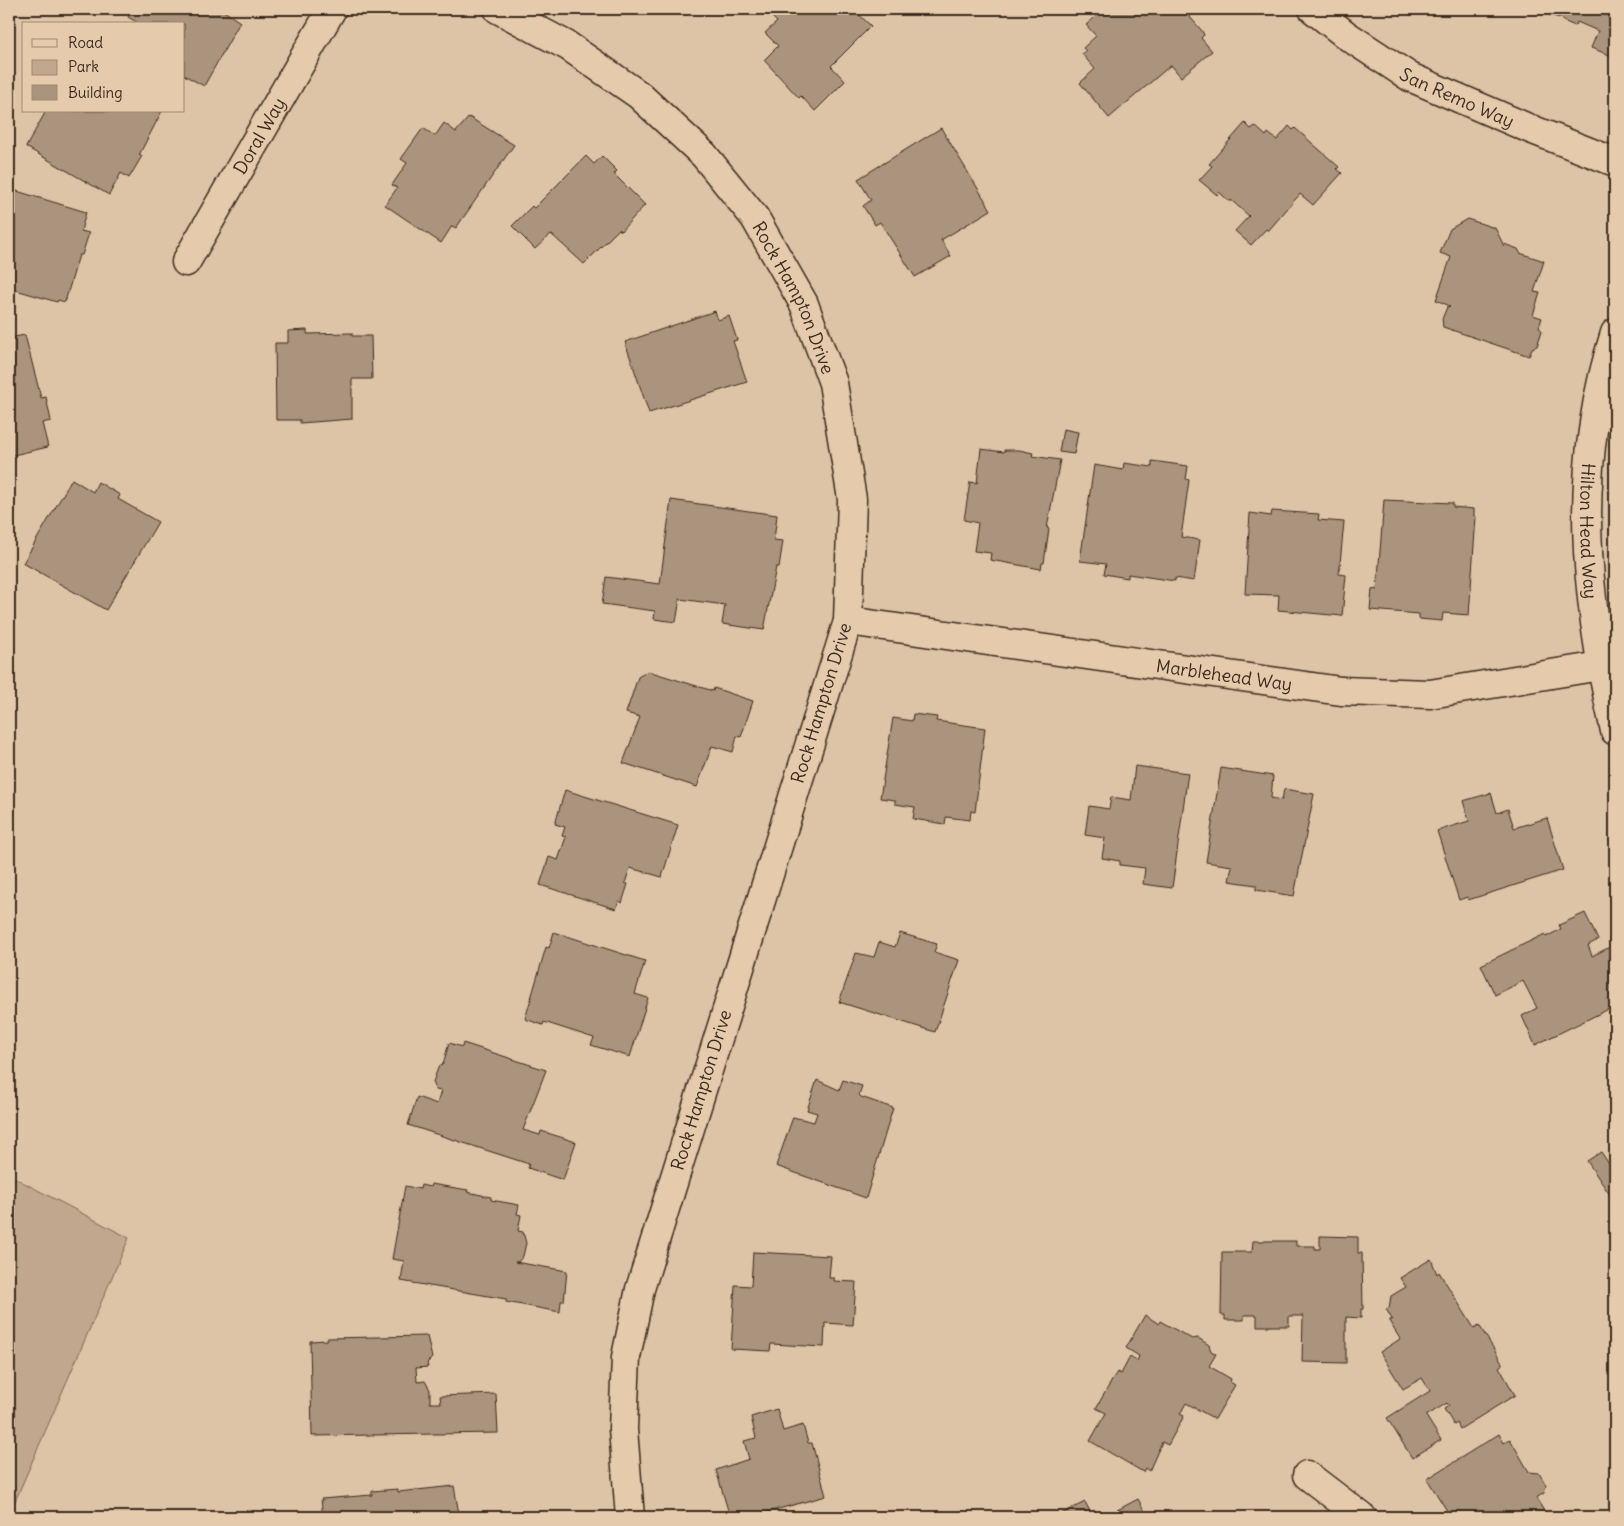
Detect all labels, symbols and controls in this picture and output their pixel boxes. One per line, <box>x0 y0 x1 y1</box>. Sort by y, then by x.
legend <box>22 22 185 112</box>
text: Road <box>68 33 103 52</box>
text: Park <box>68 57 99 76</box>
street label: San Remo Way <box>1396 62 1518 132</box>
text: Building <box>68 83 123 102</box>
street label: Doral Way <box>228 93 290 178</box>
street label: Rock Hampton Drive <box>748 217 840 377</box>
street label: Hilton Head Way <box>1576 462 1603 600</box>
street label: Rock Hampton Drive <box>786 620 856 786</box>
street label: Marblehead Way <box>1155 653 1294 695</box>
street label: Rock Hampton Drive <box>666 1007 736 1173</box>

